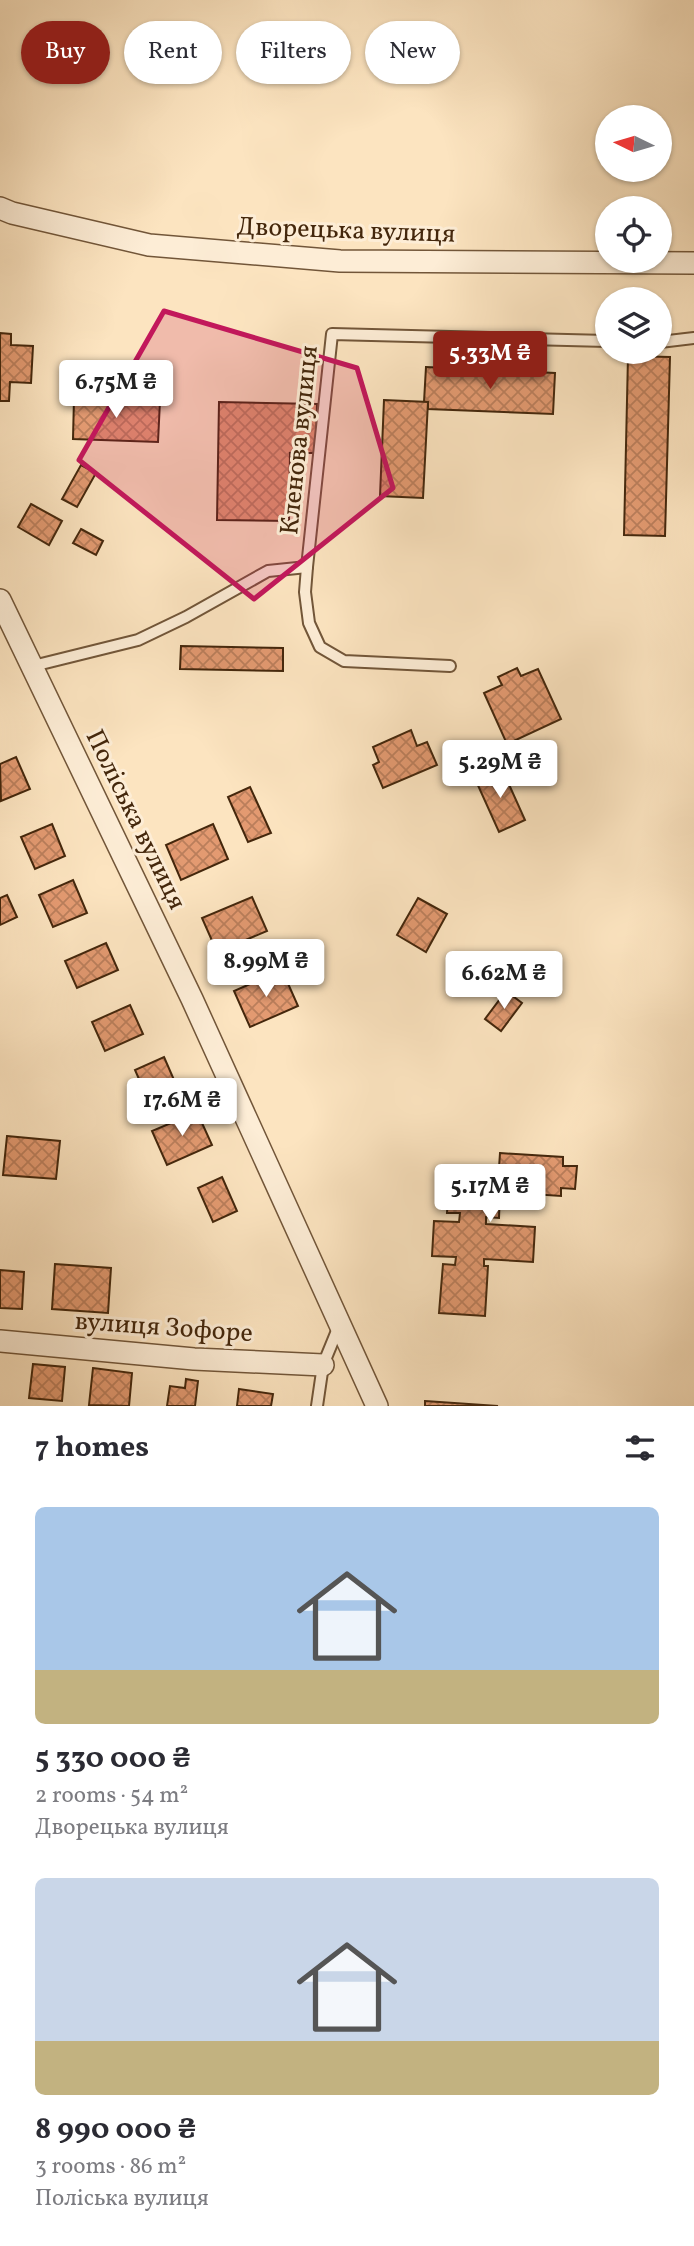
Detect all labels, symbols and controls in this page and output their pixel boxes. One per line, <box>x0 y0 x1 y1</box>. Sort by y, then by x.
chip: Buy <box>21 21 110 84</box>
chip: Rent <box>124 21 222 84</box>
chip: Filters <box>236 21 351 84</box>
chip: New <box>365 21 460 84</box>
north arrow <box>595 105 672 182</box>
map controls <box>595 105 672 364</box>
button: locate <box>595 196 672 273</box>
street label: Дворецька вулиця <box>236 209 456 253</box>
button: layers <box>595 287 672 364</box>
pin: 5.33M ₴ <box>425 332 555 391</box>
text: 5.33M ₴ <box>449 338 531 370</box>
street label: Кленова вулиця <box>272 344 328 537</box>
pin: 6.75M ₴ <box>51 360 181 420</box>
text: 6.75M ₴ <box>75 367 157 399</box>
street label: Поліська вулиця <box>76 724 194 916</box>
pin: 5.29M ₴ <box>435 740 565 800</box>
text: 5.29M ₴ <box>458 747 542 779</box>
pin: 8.99M ₴ <box>201 940 331 999</box>
text: 8.99M ₴ <box>223 946 309 978</box>
pin: 6.62M ₴ <box>439 951 569 1011</box>
text: 6.62M ₴ <box>462 958 547 990</box>
pin: 17.6M ₴ <box>117 1078 247 1138</box>
text: 17.6M ₴ <box>143 1085 221 1117</box>
pin: 5.17M ₴ <box>425 1164 555 1224</box>
text: 5.17M ₴ <box>450 1171 530 1203</box>
street label: вулиця Зофоре <box>74 1304 254 1352</box>
text: 7 homes <box>35 1427 149 1469</box>
icon: filters <box>621 1429 659 1467</box>
icon: home <box>284 1553 410 1679</box>
text: 5 330 000 ₴ <box>35 1738 191 1780</box>
text: 2 rooms · 54 m² <box>35 1780 188 1812</box>
text: Дворецька вулиця <box>35 1812 229 1844</box>
icon: home <box>284 1924 410 2050</box>
text: 8 990 000 ₴ <box>35 2109 196 2151</box>
text: 3 rooms · 86 m² <box>35 2151 186 2183</box>
text: Поліська вулиця <box>35 2183 209 2215</box>

